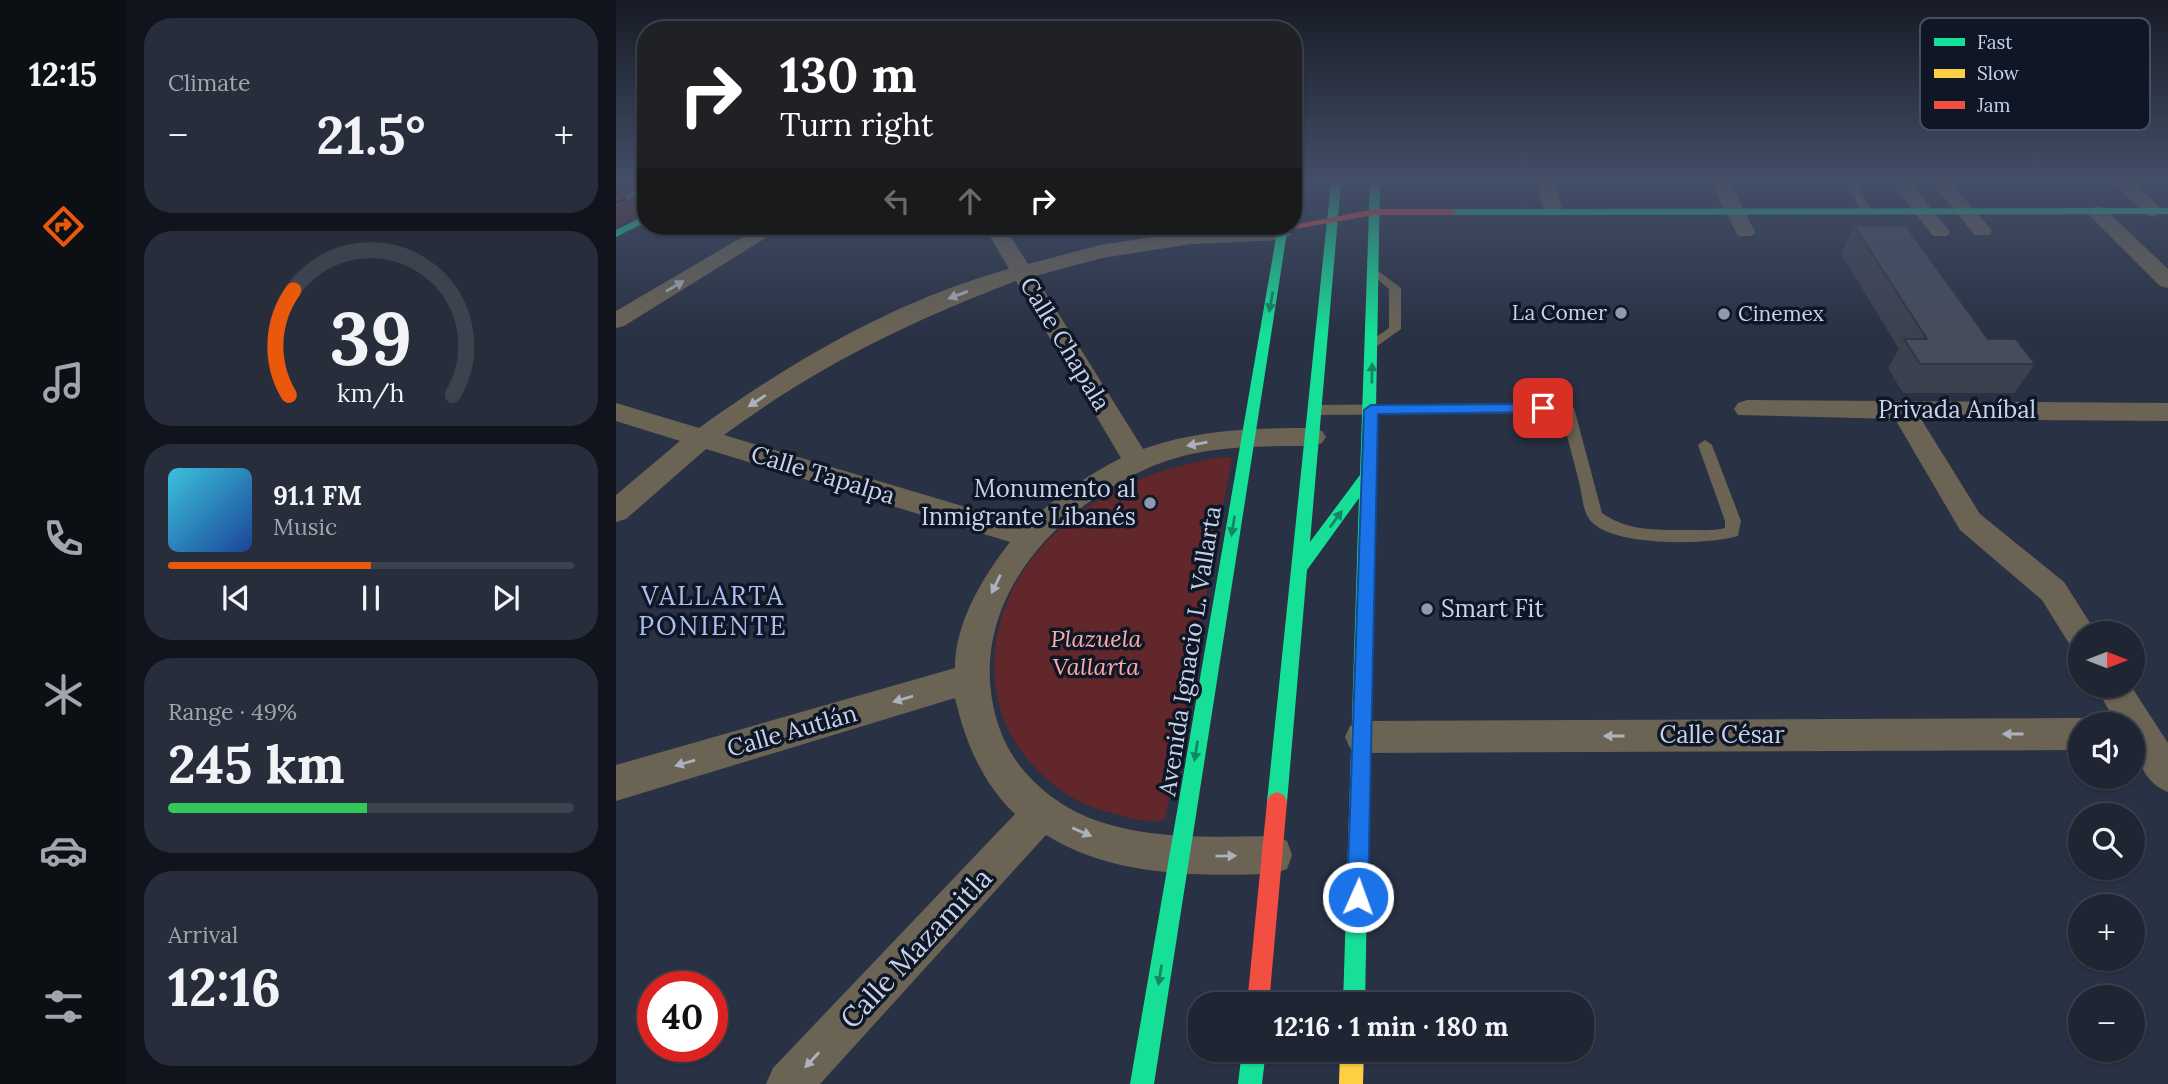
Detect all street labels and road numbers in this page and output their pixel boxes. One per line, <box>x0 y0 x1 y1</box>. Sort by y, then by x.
street label: Calle Chapala <box>1013 271 1118 416</box>
street label: Privada Aníbal <box>1878 394 2036 425</box>
street label: Calle Tapalpa <box>748 438 899 511</box>
street label: Avenida Ignacio L. Vallarta <box>1151 504 1228 799</box>
street label: Calle Autlán <box>723 697 860 764</box>
street label: Calle César <box>1659 719 1785 750</box>
street label: Calle Mazamitla <box>832 860 1000 1036</box>

